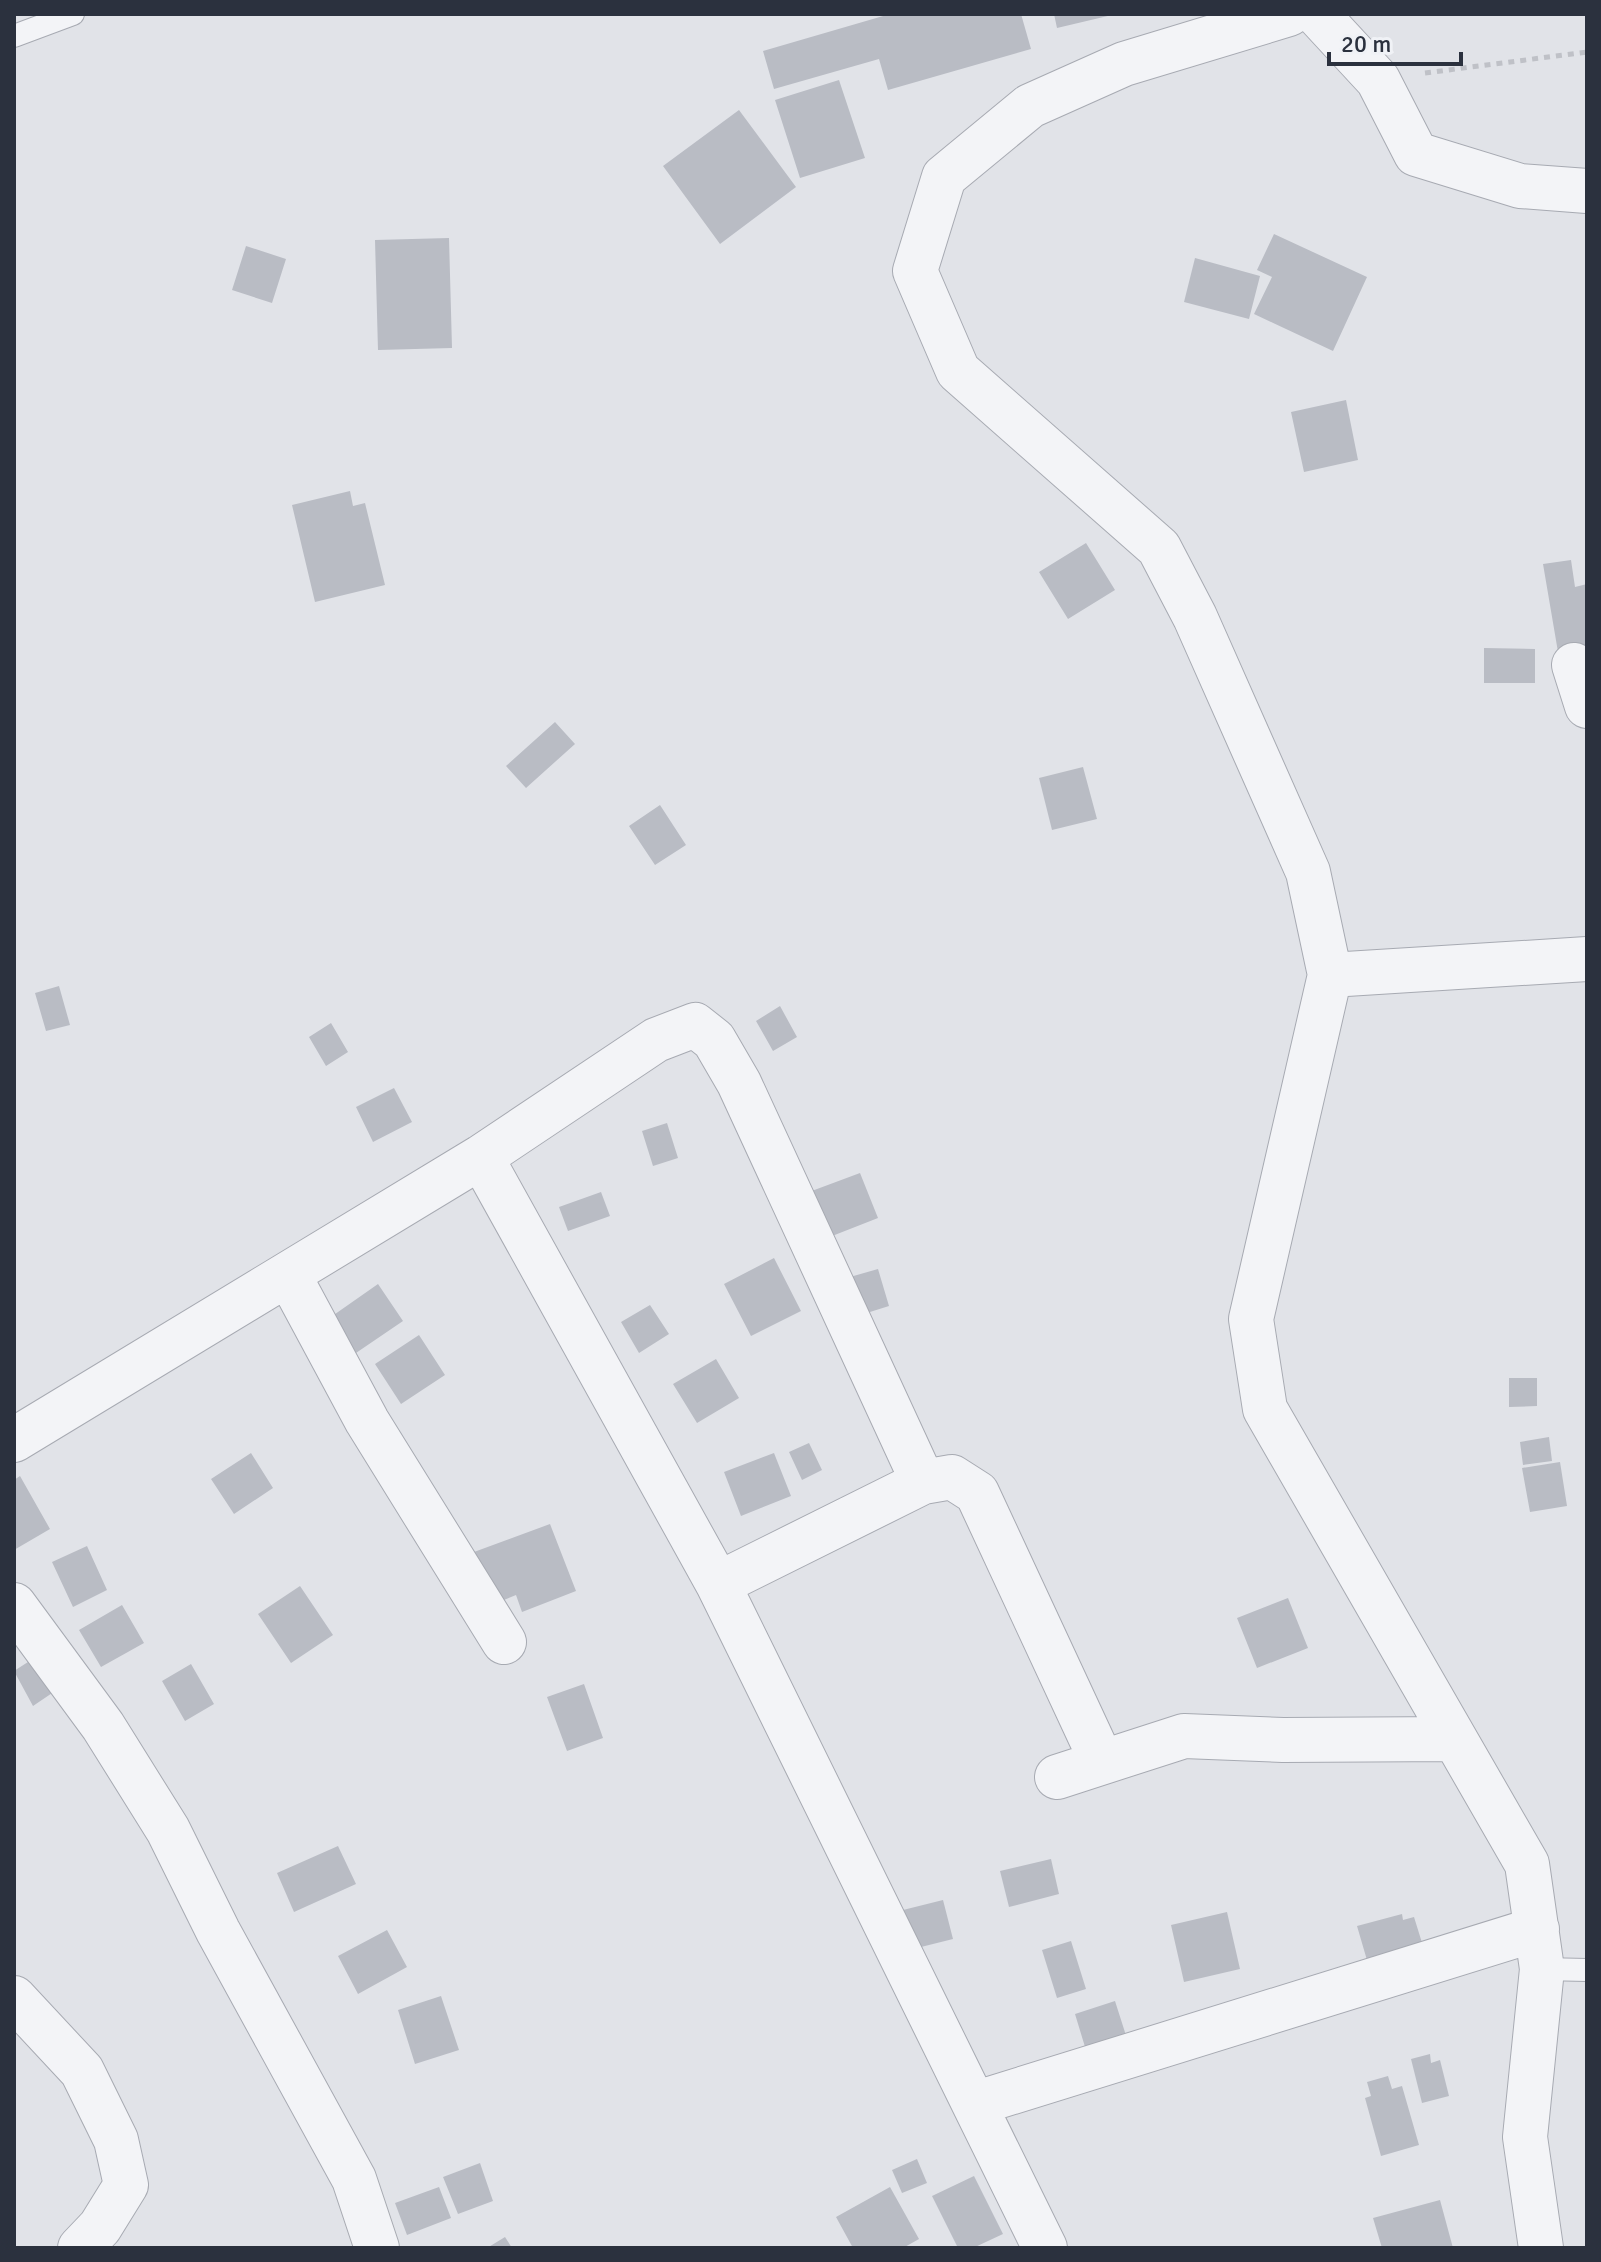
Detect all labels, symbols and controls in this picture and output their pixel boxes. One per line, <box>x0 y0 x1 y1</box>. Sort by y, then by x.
scale bar <box>1329 16 1461 66</box>
text: 20 m <box>1341 29 1391 59</box>

